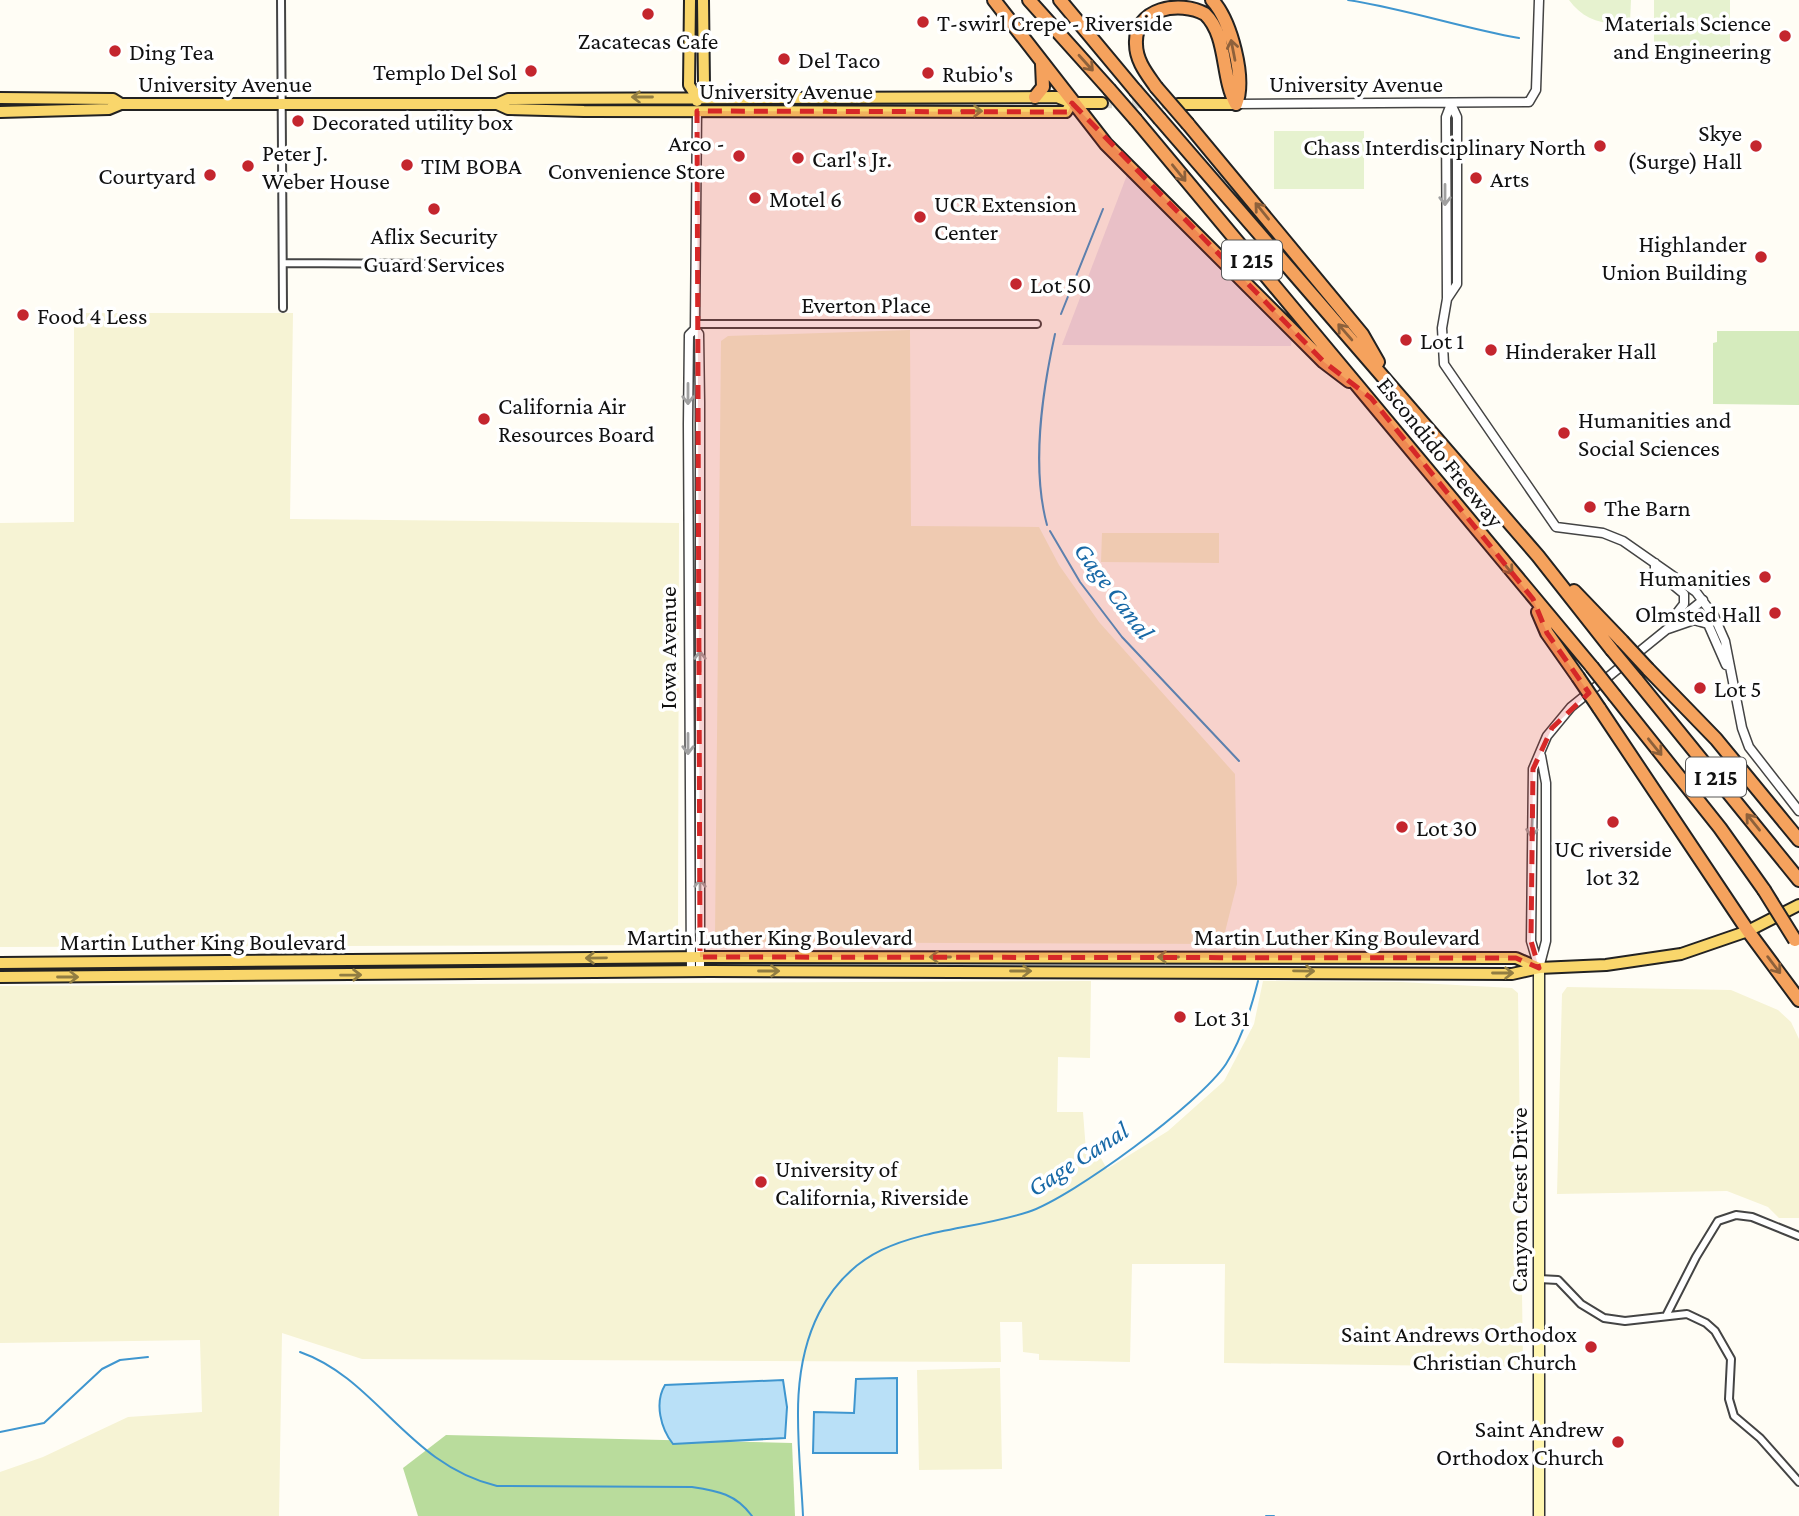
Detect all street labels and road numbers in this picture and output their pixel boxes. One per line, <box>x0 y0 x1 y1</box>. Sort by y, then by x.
street label: University Avenue <box>138 70 312 97</box>
street label: University Avenue <box>1269 70 1443 97</box>
street label: University Avenue <box>699 77 873 104</box>
road number: I 215 <box>1222 241 1282 280</box>
street label: Everton Place <box>801 291 931 318</box>
street label: Escondido Freeway <box>1372 371 1510 533</box>
street label: Iowa Avenue <box>654 587 681 709</box>
road number: I 215 <box>1686 758 1746 796</box>
street label: Martin Luther King Boulevard <box>627 923 914 950</box>
street label: Martin Luther King Boulevard <box>1194 923 1481 950</box>
street label: Martin Luther King Boulevard <box>60 928 347 955</box>
street label: Canyon Crest Drive <box>1505 1108 1532 1292</box>

